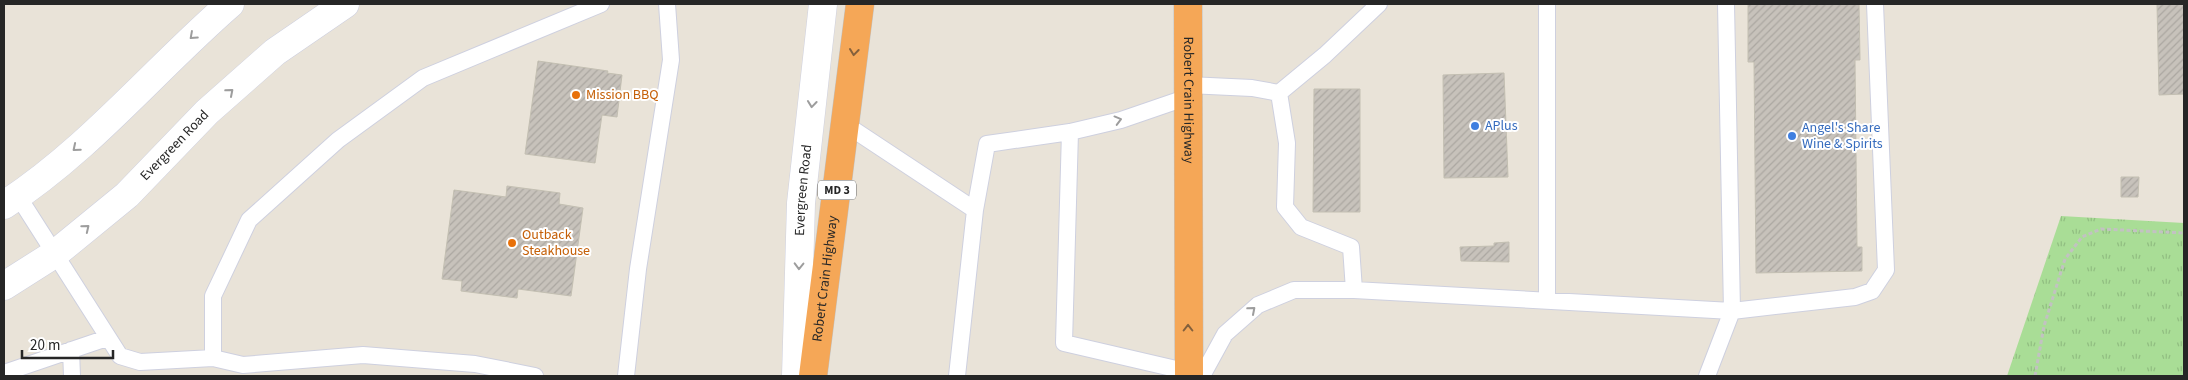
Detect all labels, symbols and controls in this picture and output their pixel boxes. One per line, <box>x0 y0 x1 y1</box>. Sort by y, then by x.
one-way arrow <box>190 30 199 39</box>
street label: Robert Crain Highway <box>1178 37 1198 164</box>
one-way arrow <box>849 48 860 56</box>
place label: Mission BBQ <box>586 85 659 105</box>
one-way arrow <box>224 89 233 98</box>
marker: Mission BBQ <box>570 89 582 101</box>
one-way arrow <box>807 101 818 109</box>
street label: Evergreen Road <box>136 106 214 185</box>
one-way arrow <box>1113 115 1122 126</box>
place label: APlus <box>1485 116 1518 136</box>
place label: Angel's Share Wine & Spirits <box>1802 118 1883 154</box>
marker: APlus <box>1469 120 1481 132</box>
marker: Angel's Share Wine & Spirits <box>1786 130 1798 142</box>
one-way arrow <box>73 143 82 151</box>
street label: Evergreen Road <box>790 143 817 236</box>
road number: MD 3 <box>818 180 856 200</box>
street label: Robert Crain Highway <box>807 214 843 343</box>
one-way arrow <box>81 224 90 233</box>
place label: Outback Steakhouse <box>522 225 590 261</box>
marker: Outback Steakhouse <box>506 237 518 249</box>
one-way arrow <box>794 262 804 270</box>
one-way arrow <box>1246 308 1255 316</box>
one-way arrow <box>1183 323 1194 331</box>
scale bar <box>22 328 114 360</box>
text: 20 m <box>30 335 60 356</box>

